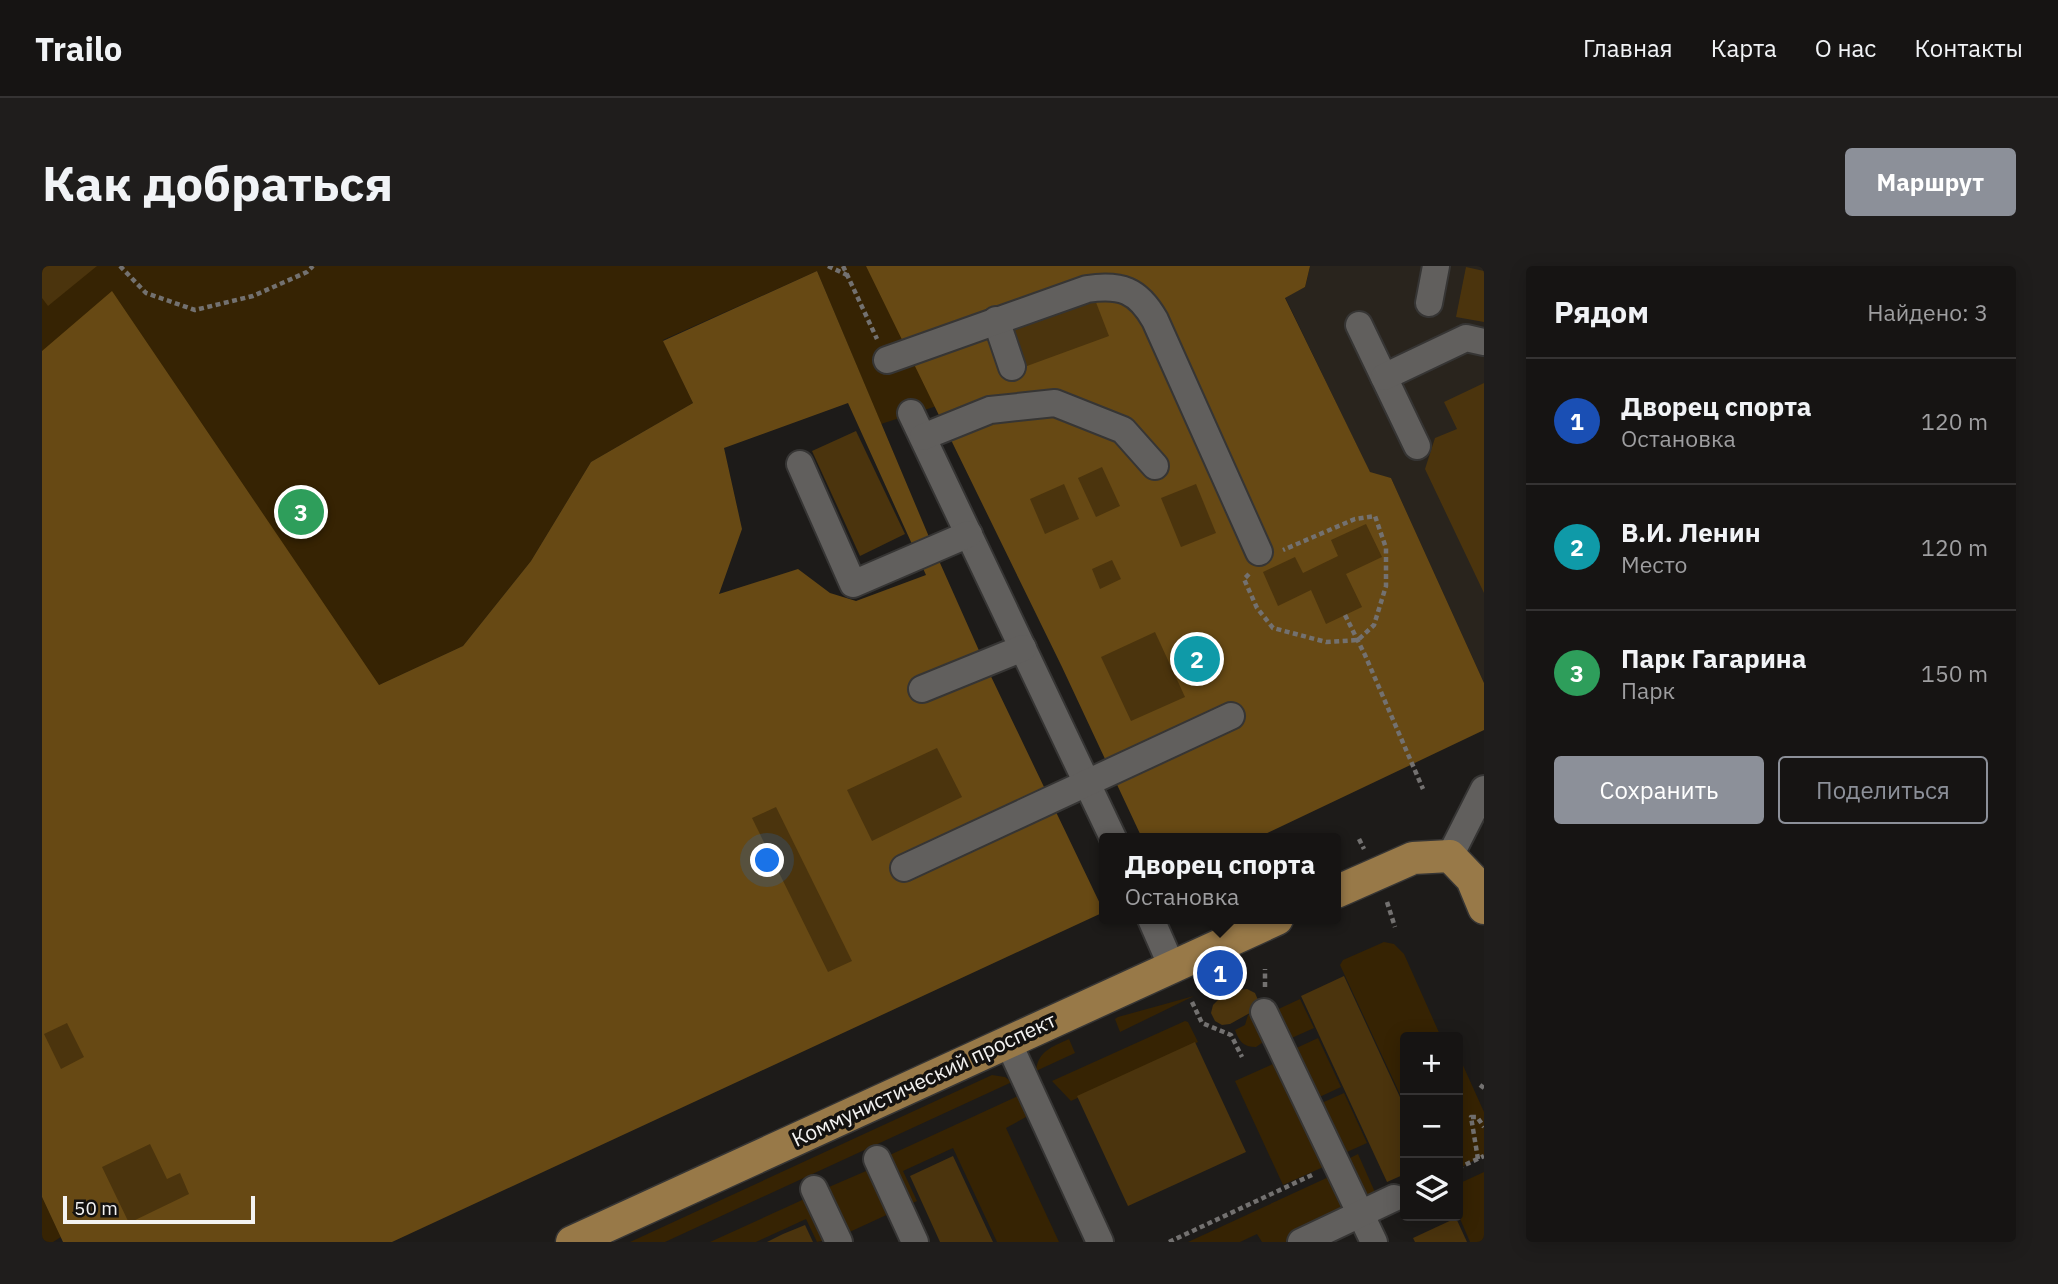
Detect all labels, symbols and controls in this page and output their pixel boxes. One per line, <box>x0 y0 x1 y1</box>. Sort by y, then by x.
text: Trailo <box>35 27 122 70</box>
text: Главная <box>1583 32 1673 64</box>
text: Карта <box>1711 32 1777 64</box>
text: О нас <box>1815 32 1876 64</box>
text: Контакты <box>1914 32 2023 64</box>
button: Маршрут <box>1845 148 2016 216</box>
text: Как добраться <box>42 151 393 214</box>
text: Рядом <box>1554 292 1649 331</box>
text: Найдено: 3 <box>1867 297 1988 327</box>
text: Дворец спорта <box>1621 389 1812 423</box>
text: 1 <box>1570 406 1584 436</box>
text: 120 m <box>1921 406 1988 436</box>
text: Остановка <box>1621 423 1736 453</box>
pin: 3 <box>278 486 324 538</box>
text: В.И. Ленин <box>1621 515 1761 549</box>
text: 2 <box>1570 532 1584 562</box>
text: 120 m <box>1921 532 1988 562</box>
text: Место <box>1621 549 1687 579</box>
pin: 2 <box>1174 633 1220 685</box>
text: Парк Гагарина <box>1621 641 1807 675</box>
text: 3 <box>1570 658 1584 688</box>
text: 150 m <box>1921 658 1988 688</box>
text: Парк <box>1621 675 1675 705</box>
button: Сохранить <box>1554 756 1764 824</box>
button: Поделиться <box>1778 756 1988 824</box>
popup <box>1099 833 1341 924</box>
your location <box>750 843 784 877</box>
text: Дворец спорта <box>1125 847 1315 881</box>
text: Остановка <box>1125 881 1239 911</box>
pin: 1 <box>1197 947 1243 999</box>
street label: Коммунистический проспект <box>787 1005 1060 1153</box>
map controls <box>1400 1032 1463 1221</box>
button: + <box>1400 1032 1463 1095</box>
button: − <box>1400 1095 1463 1158</box>
button: layers <box>1400 1158 1463 1221</box>
scale bar <box>63 1193 256 1225</box>
text: 50 m <box>74 1196 118 1220</box>

